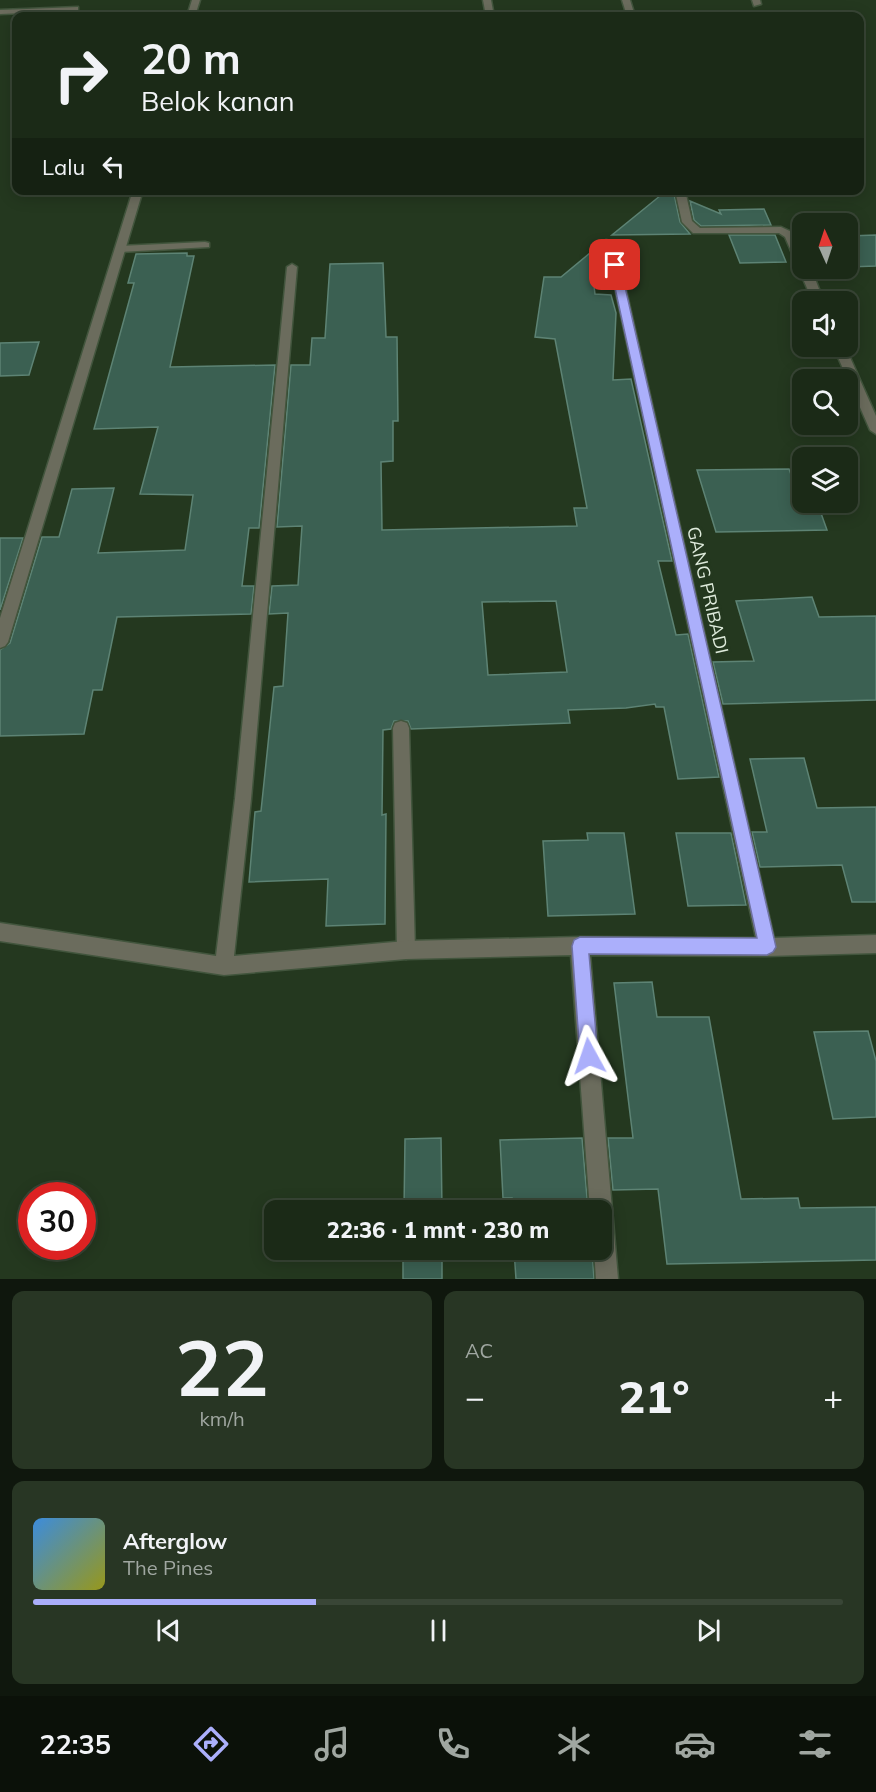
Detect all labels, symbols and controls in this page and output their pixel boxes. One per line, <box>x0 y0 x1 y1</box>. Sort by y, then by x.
text: 20 m <box>141 32 241 85</box>
icon: right <box>42 36 120 114</box>
text: Belok kanan <box>141 84 295 118</box>
icon: left <box>97 150 130 183</box>
text: Lalu <box>42 153 85 181</box>
north arrow <box>792 213 858 279</box>
map controls <box>792 213 858 513</box>
pin <box>589 239 640 290</box>
icon: arrive <box>598 248 631 281</box>
button: sound <box>792 291 858 357</box>
button: search <box>792 369 858 435</box>
button: layers <box>792 447 858 513</box>
street label: GANG PRIBADI <box>682 524 734 656</box>
position arrow <box>557 1024 621 1088</box>
speed limit sign: 30 <box>18 1182 96 1260</box>
text: 22:36 · 1 mnt · 230 m <box>327 1216 549 1244</box>
text: 22 <box>175 1318 269 1416</box>
text: AC <box>465 1338 493 1363</box>
text: 21° <box>618 1368 690 1424</box>
text: − <box>465 1376 485 1417</box>
text: + <box>823 1376 843 1417</box>
text: km/h <box>199 1406 245 1431</box>
text: Afterglow <box>123 1527 227 1555</box>
text: The Pines <box>123 1555 213 1580</box>
icon: previous <box>152 1614 185 1647</box>
icon: pause <box>422 1614 455 1647</box>
icon: next <box>692 1614 725 1647</box>
icon: directions <box>190 1723 232 1765</box>
icon: music <box>311 1723 353 1765</box>
icon: phone <box>432 1723 474 1765</box>
icon: climate <box>553 1723 595 1765</box>
icon: car <box>674 1723 716 1765</box>
icon: filters <box>794 1723 836 1765</box>
text: 22:35 <box>39 1727 111 1761</box>

